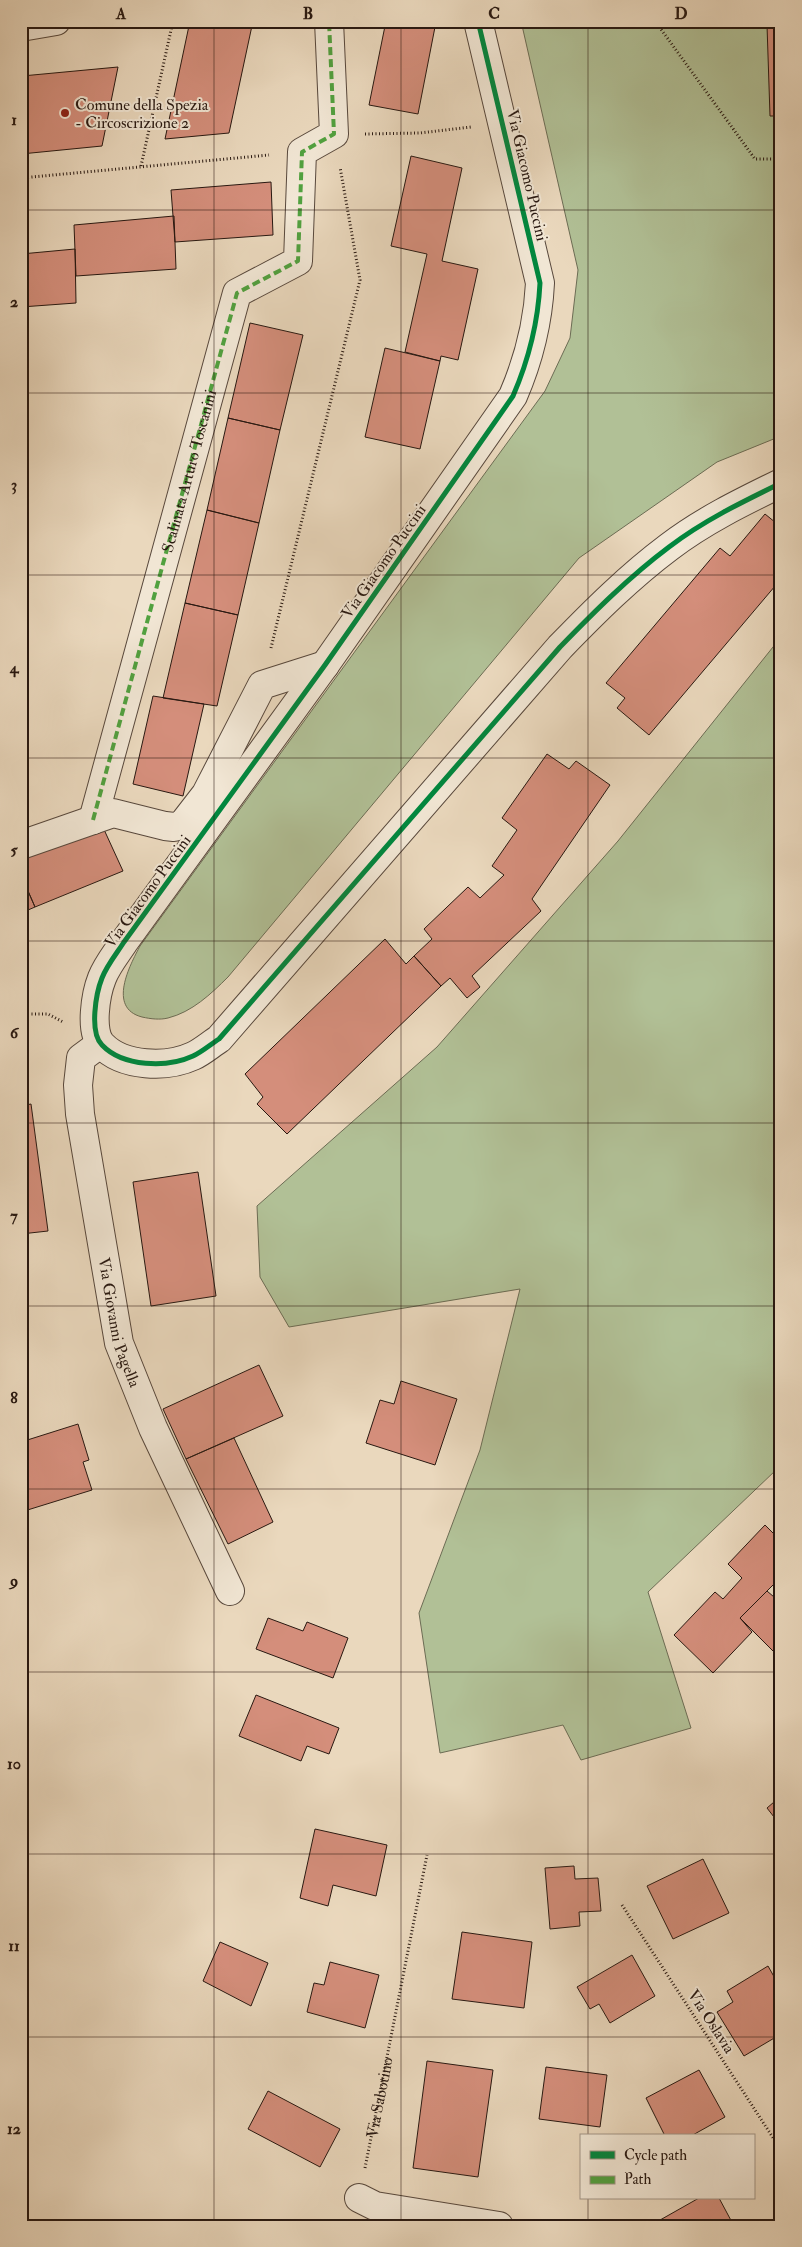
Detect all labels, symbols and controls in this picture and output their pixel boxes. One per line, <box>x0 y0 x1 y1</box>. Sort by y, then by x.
text: A <box>115 4 127 24</box>
text: B <box>303 4 313 24</box>
text: C <box>488 4 500 24</box>
text: D <box>674 4 688 24</box>
place label: Comune della Spezia - Circoscrizione 2 <box>75 95 209 133</box>
marker: Comune della Spezia - Circoscrizione 2 <box>59 107 71 119</box>
street label: Via Giacomo Puccini <box>502 107 552 243</box>
text: 1 <box>11 110 17 130</box>
text: 2 <box>10 292 18 312</box>
street label: Scalinata Arturo Toscanini <box>158 387 221 555</box>
text: 3 <box>11 475 17 495</box>
street label: Via Giacomo Puccini <box>337 501 431 622</box>
text: 4 <box>9 658 20 678</box>
street label: Via Giacomo Puccini <box>100 831 195 952</box>
text: 5 <box>10 840 18 860</box>
text: 6 <box>10 1023 20 1043</box>
text: 7 <box>10 1206 18 1226</box>
street label: Via Giovanni Pagella <box>94 1256 145 1391</box>
text: 8 <box>10 1388 18 1408</box>
text: 9 <box>8 1571 18 1591</box>
text: 10 <box>7 1754 21 1774</box>
text: 11 <box>8 1936 20 1956</box>
street label: Via Oslavia <box>683 1986 739 2058</box>
street label: Via Sabotino <box>362 2055 398 2140</box>
text: 12 <box>7 2119 21 2139</box>
legend <box>580 2134 754 2200</box>
text: Cycle path <box>624 2146 687 2166</box>
text: Path <box>624 2170 651 2189</box>

